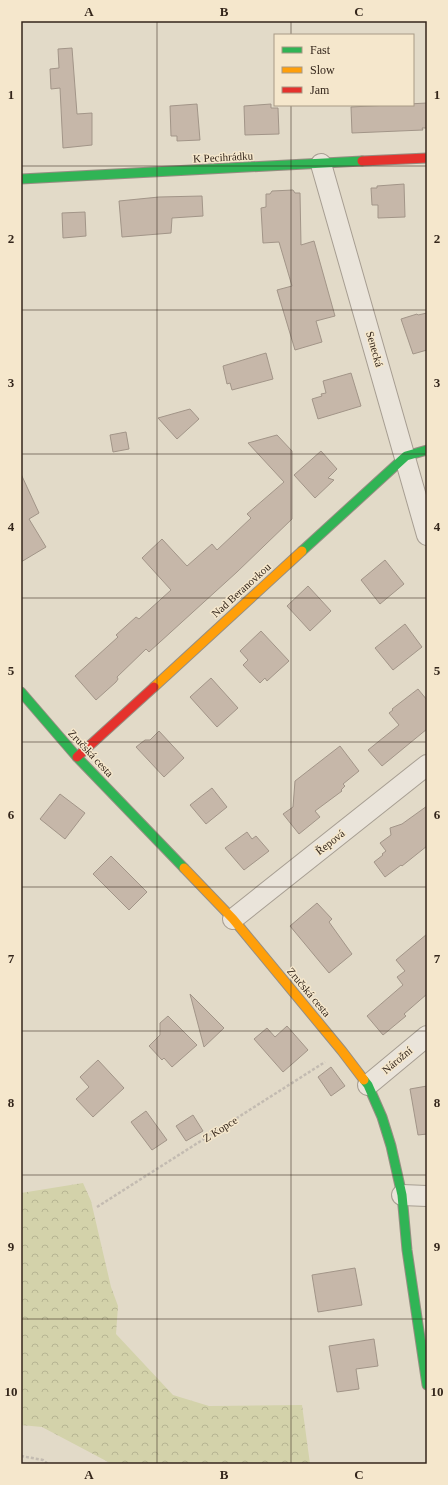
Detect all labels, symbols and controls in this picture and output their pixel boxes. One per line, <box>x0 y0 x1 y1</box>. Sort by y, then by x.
text: A <box>84 4 94 19</box>
text: B <box>220 4 229 19</box>
text: C <box>354 4 364 19</box>
legend <box>274 34 414 106</box>
text: Fast <box>310 43 331 57</box>
text: Slow <box>310 63 335 77</box>
text: Jam <box>310 83 330 97</box>
text: 1 <box>8 87 14 102</box>
text: 1 <box>434 87 440 102</box>
street label: K Pecihrádku <box>193 149 254 165</box>
text: 2 <box>8 231 14 246</box>
text: 2 <box>434 231 440 246</box>
street label: Senecká <box>364 330 386 368</box>
text: 3 <box>8 375 15 390</box>
text: 3 <box>434 375 441 390</box>
text: 4 <box>8 519 15 534</box>
text: 4 <box>434 519 441 534</box>
street label: Nad Beranovkou <box>209 560 273 619</box>
text: 5 <box>8 663 15 678</box>
text: 5 <box>434 663 441 678</box>
street label: Zručská cesta <box>66 727 116 779</box>
text: 6 <box>8 807 15 822</box>
text: 6 <box>434 807 441 822</box>
street label: Řepová <box>313 827 347 857</box>
text: 7 <box>8 951 15 966</box>
text: 7 <box>434 951 441 966</box>
street label: Zručská cesta <box>285 965 333 1019</box>
street label: Nárožní <box>380 1044 414 1076</box>
text: 8 <box>8 1095 15 1110</box>
text: 8 <box>434 1095 441 1110</box>
street label: Z Kopce <box>201 1114 239 1144</box>
text: 9 <box>8 1239 15 1254</box>
text: 9 <box>434 1239 441 1254</box>
text: 10 <box>5 1384 18 1399</box>
text: 10 <box>431 1384 444 1399</box>
text: A <box>84 1467 94 1482</box>
text: B <box>220 1467 229 1482</box>
text: C <box>354 1467 364 1482</box>

